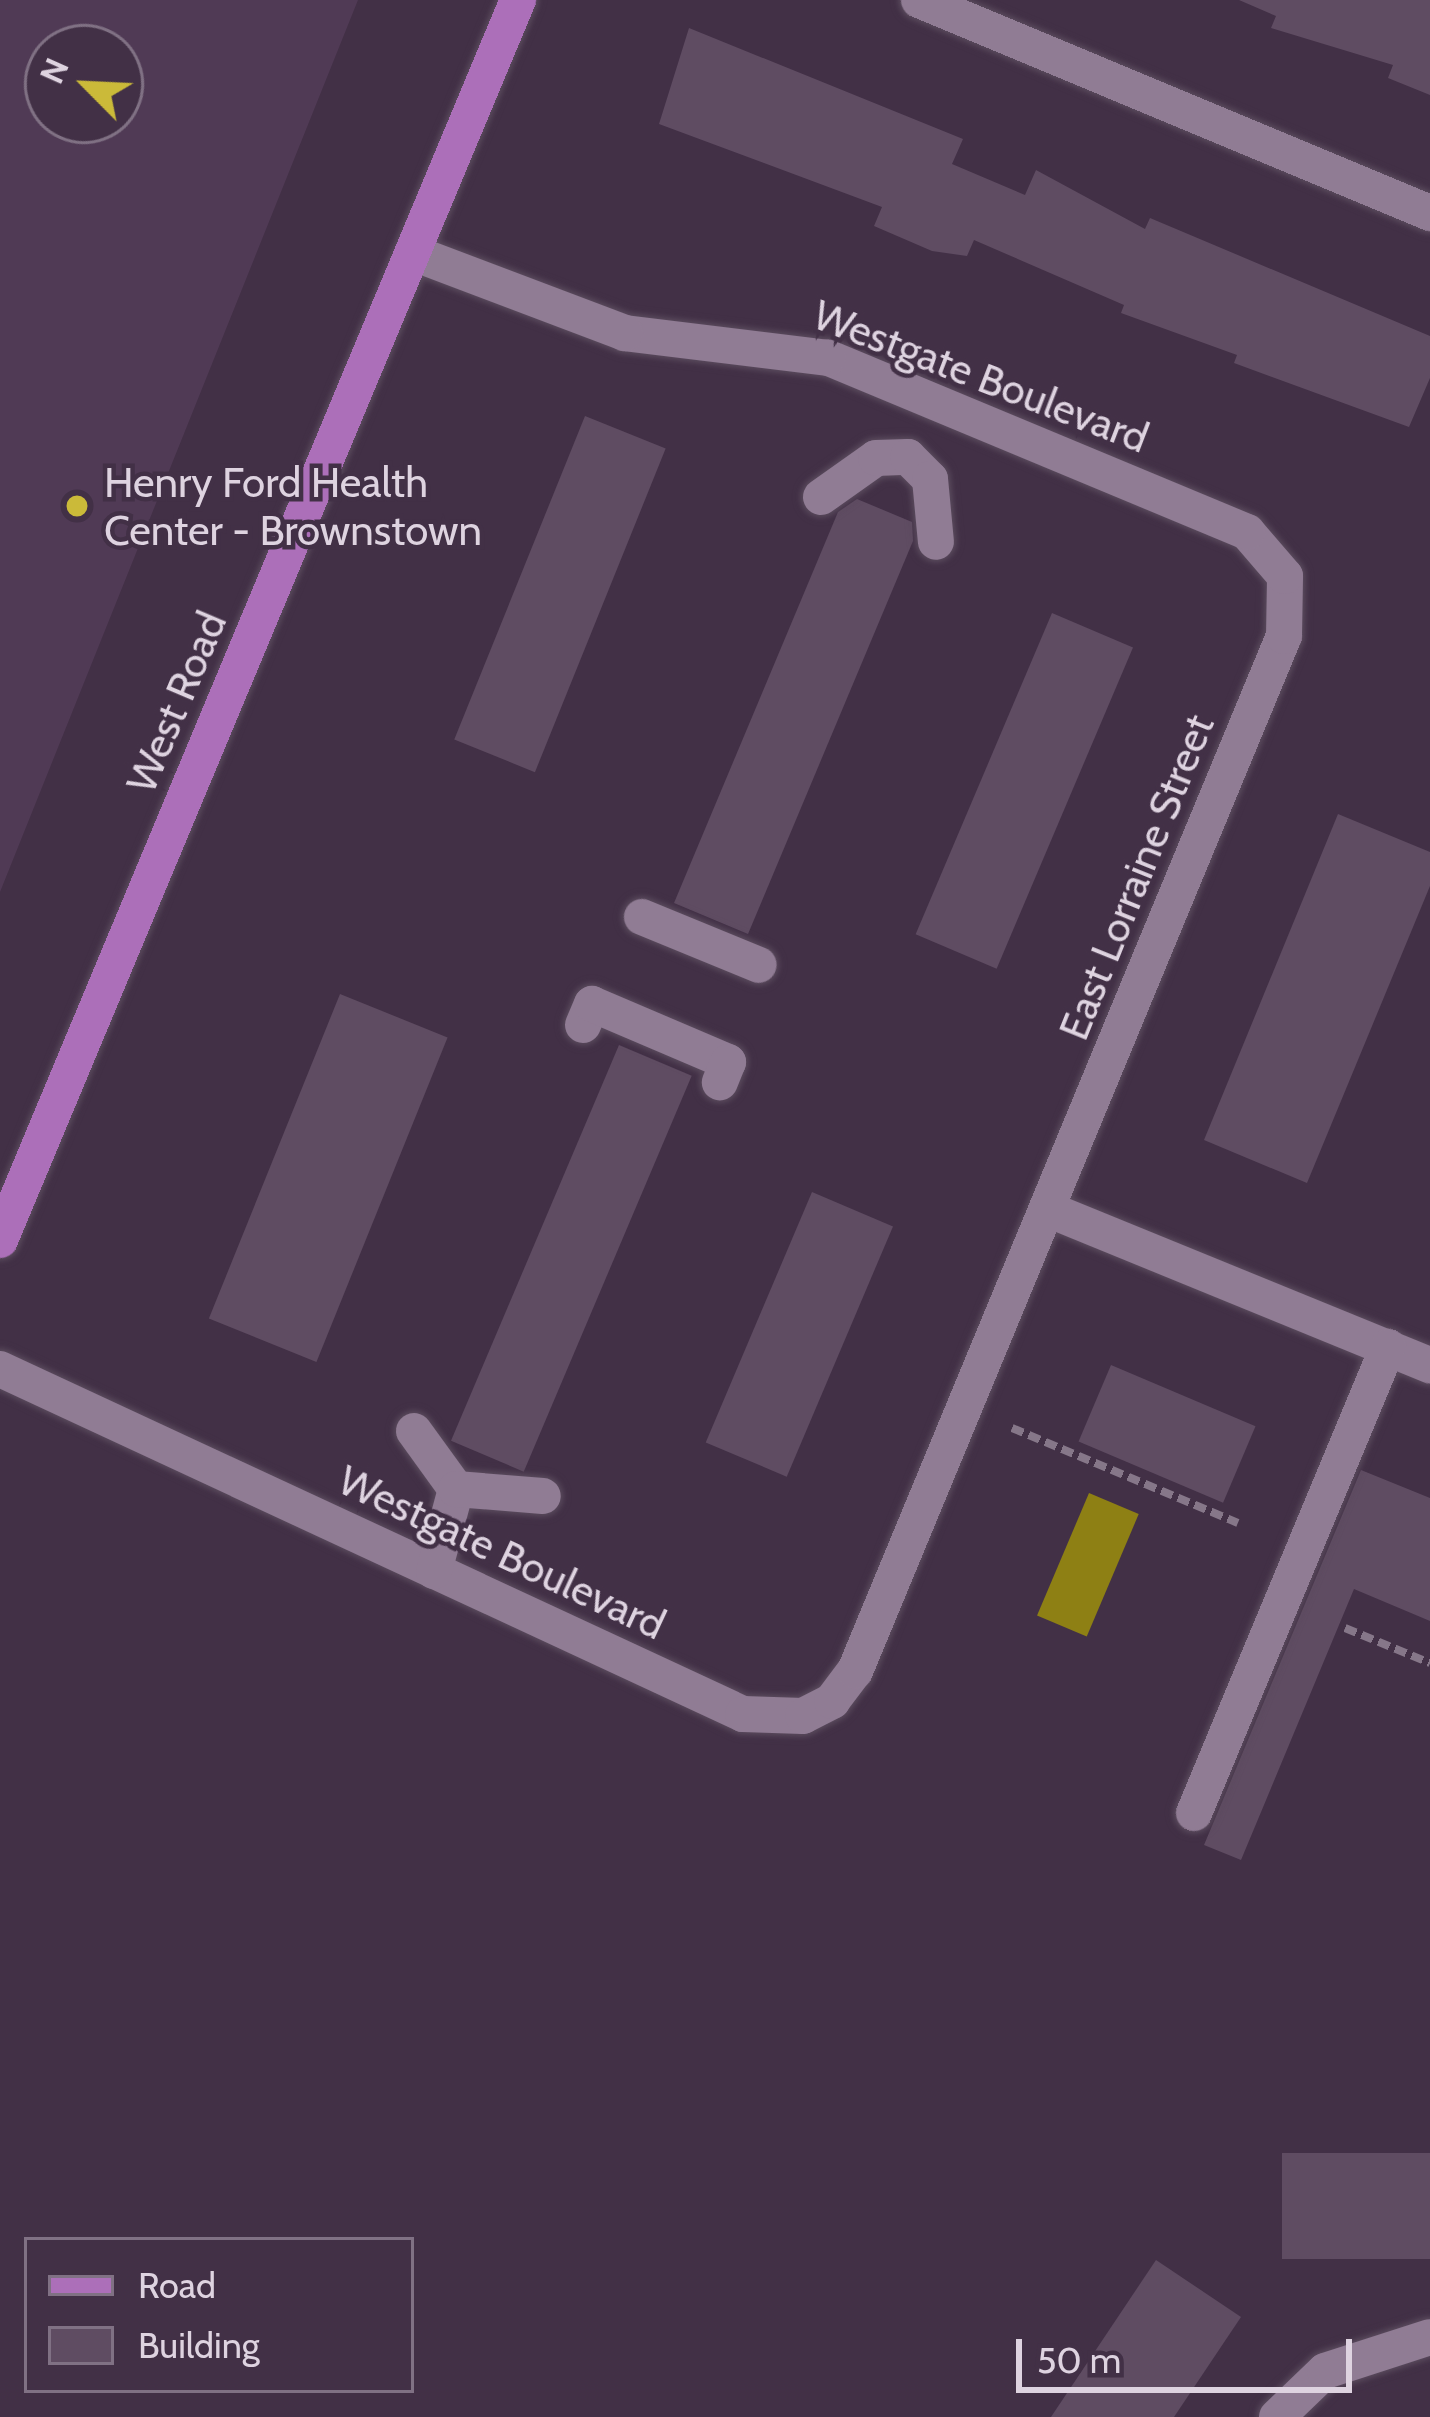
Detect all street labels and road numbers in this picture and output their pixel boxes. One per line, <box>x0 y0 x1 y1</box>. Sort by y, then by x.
street label: Westgate Boulevard <box>806 289 1156 463</box>
street label: West Road <box>115 604 237 800</box>
street label: East Lorraine Street <box>1048 707 1224 1047</box>
street label: Westgate Boulevard <box>331 1454 673 1650</box>

